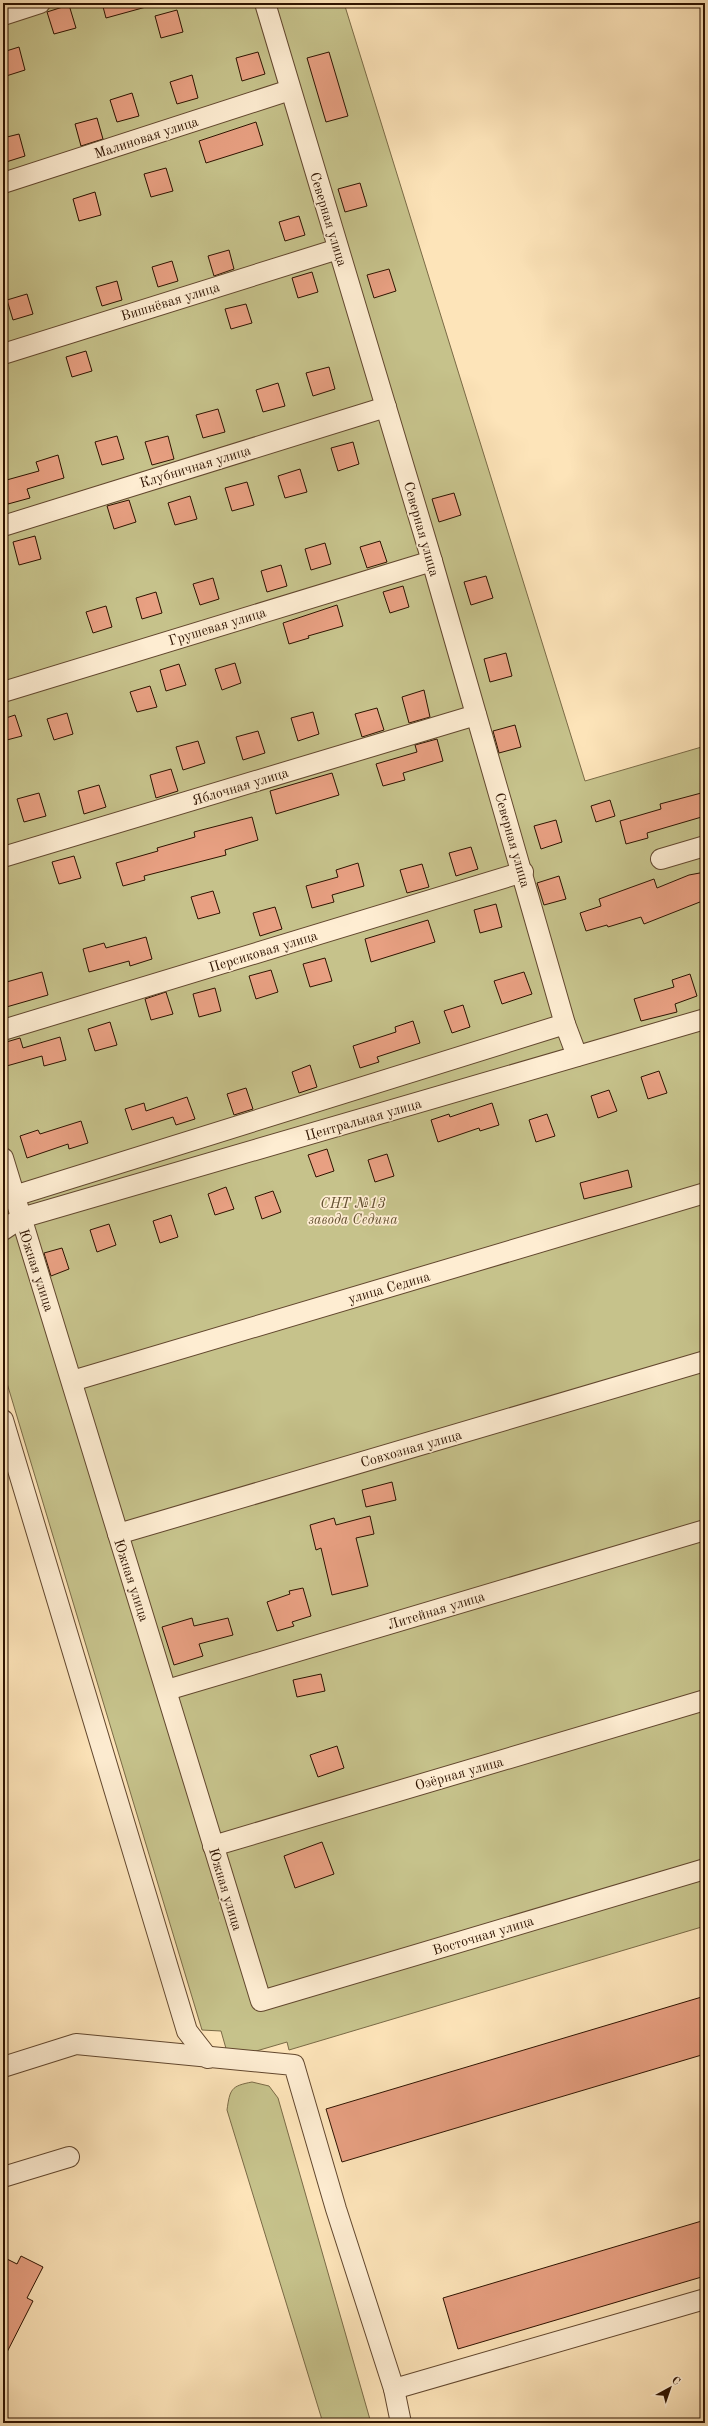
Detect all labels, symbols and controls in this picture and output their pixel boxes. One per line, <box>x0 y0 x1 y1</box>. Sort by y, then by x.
street label: Малиновая улица <box>93 115 200 161</box>
street label: Северная улица <box>307 170 349 268</box>
street label: Вишнёвая улица <box>119 280 221 324</box>
street label: Клубничная улица <box>138 443 253 491</box>
street label: Северная улица <box>401 480 441 578</box>
street label: Грушевая улица <box>167 605 268 648</box>
street label: Яблочная улица <box>190 766 290 808</box>
street label: Северная улица <box>492 791 532 889</box>
street label: Персиковая улица <box>207 929 319 975</box>
street label: Центральная улица <box>303 1097 423 1143</box>
park label: СНТ №13 завода Седина <box>308 1197 398 1227</box>
street label: Южная улица <box>16 1227 56 1313</box>
street label: улица Седина <box>347 1270 432 1306</box>
street label: Совхозная улица <box>359 1428 464 1470</box>
street label: Южная улица <box>111 1537 151 1623</box>
street label: Литейная улица <box>386 1590 487 1632</box>
street label: Озёрная улица <box>414 1755 505 1793</box>
street label: Южная улица <box>206 1846 244 1932</box>
street label: Восточная улица <box>431 1914 536 1958</box>
north arrow <box>650 2368 690 2408</box>
text: С <box>669 2375 682 2388</box>

